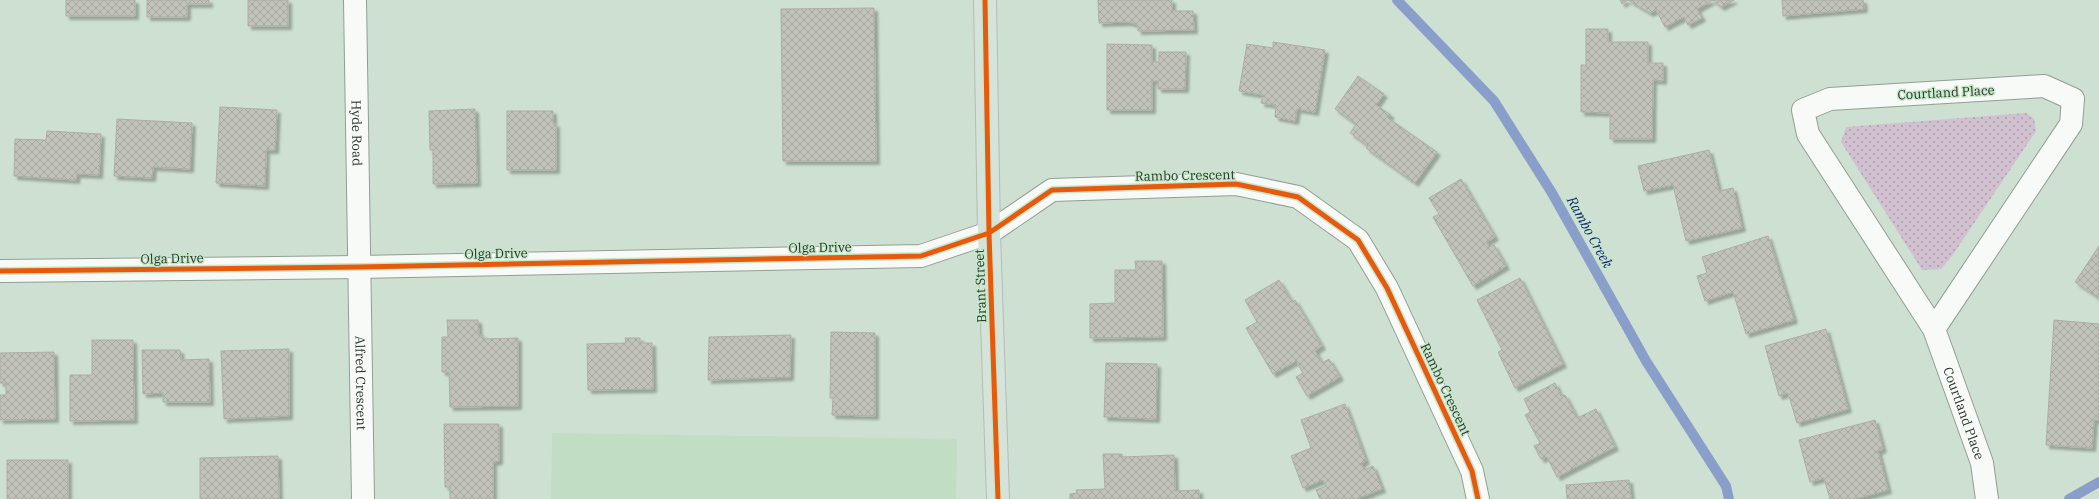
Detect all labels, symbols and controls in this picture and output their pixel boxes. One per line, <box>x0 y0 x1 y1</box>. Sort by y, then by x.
street label: Courtland Place <box>1897 81 1995 104</box>
street label: Hyde Road <box>348 100 366 166</box>
street label: Rambo Crescent <box>1135 166 1236 185</box>
water label: Rambo Creek <box>1562 192 1617 271</box>
street label: Olga Drive <box>788 238 852 257</box>
street label: Olga Drive <box>464 244 528 263</box>
street label: Brant Street <box>971 248 990 323</box>
street label: Olga Drive <box>140 249 204 268</box>
street label: Alfred Crescent <box>351 335 370 431</box>
street label: Rambo Crescent <box>1417 340 1475 439</box>
street label: Courtland Place <box>1939 365 1988 462</box>

